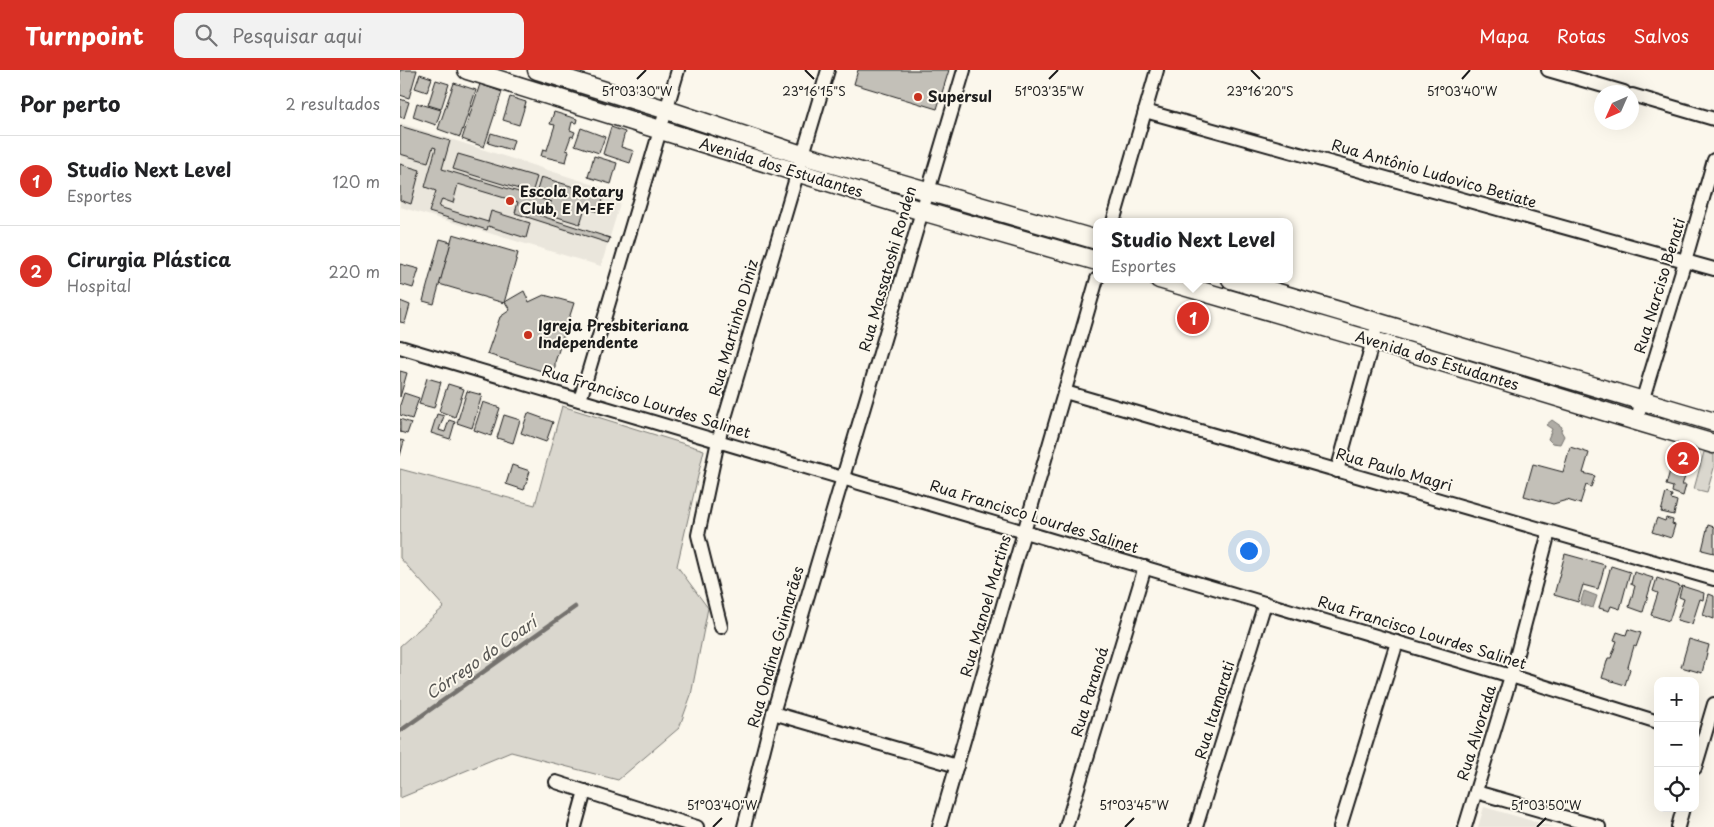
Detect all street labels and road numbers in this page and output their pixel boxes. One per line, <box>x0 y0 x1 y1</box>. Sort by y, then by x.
street label: Avenida dos Estudantes <box>697 131 866 202</box>
street label: Rua Antônio Ludovico Betiate <box>1329 132 1540 213</box>
street label: Rua Massatoshi Ronden <box>852 183 921 354</box>
street label: Rua Narciso Benati <box>1627 215 1690 356</box>
street label: Rua Martinho Diniz <box>702 257 763 399</box>
street label: Avenida dos Estudantes <box>1353 324 1522 395</box>
street label: Rua Francisco Lourdes Salinet <box>539 358 754 443</box>
street label: Rua Paulo Magri <box>1333 441 1455 496</box>
street label: Rua Francisco Lourdes Salinet <box>927 473 1142 558</box>
street label: Rua Manoel Martins <box>953 532 1016 679</box>
street label: Rua Ondina Guimarães <box>740 563 809 730</box>
street label: Rua Francisco Lourdes Salinet <box>1315 589 1530 674</box>
street label: Rua Paranoá <box>1064 643 1113 740</box>
street label: Rua Itamarati <box>1188 657 1239 762</box>
street label: Rua Alvorada <box>1450 681 1501 783</box>

